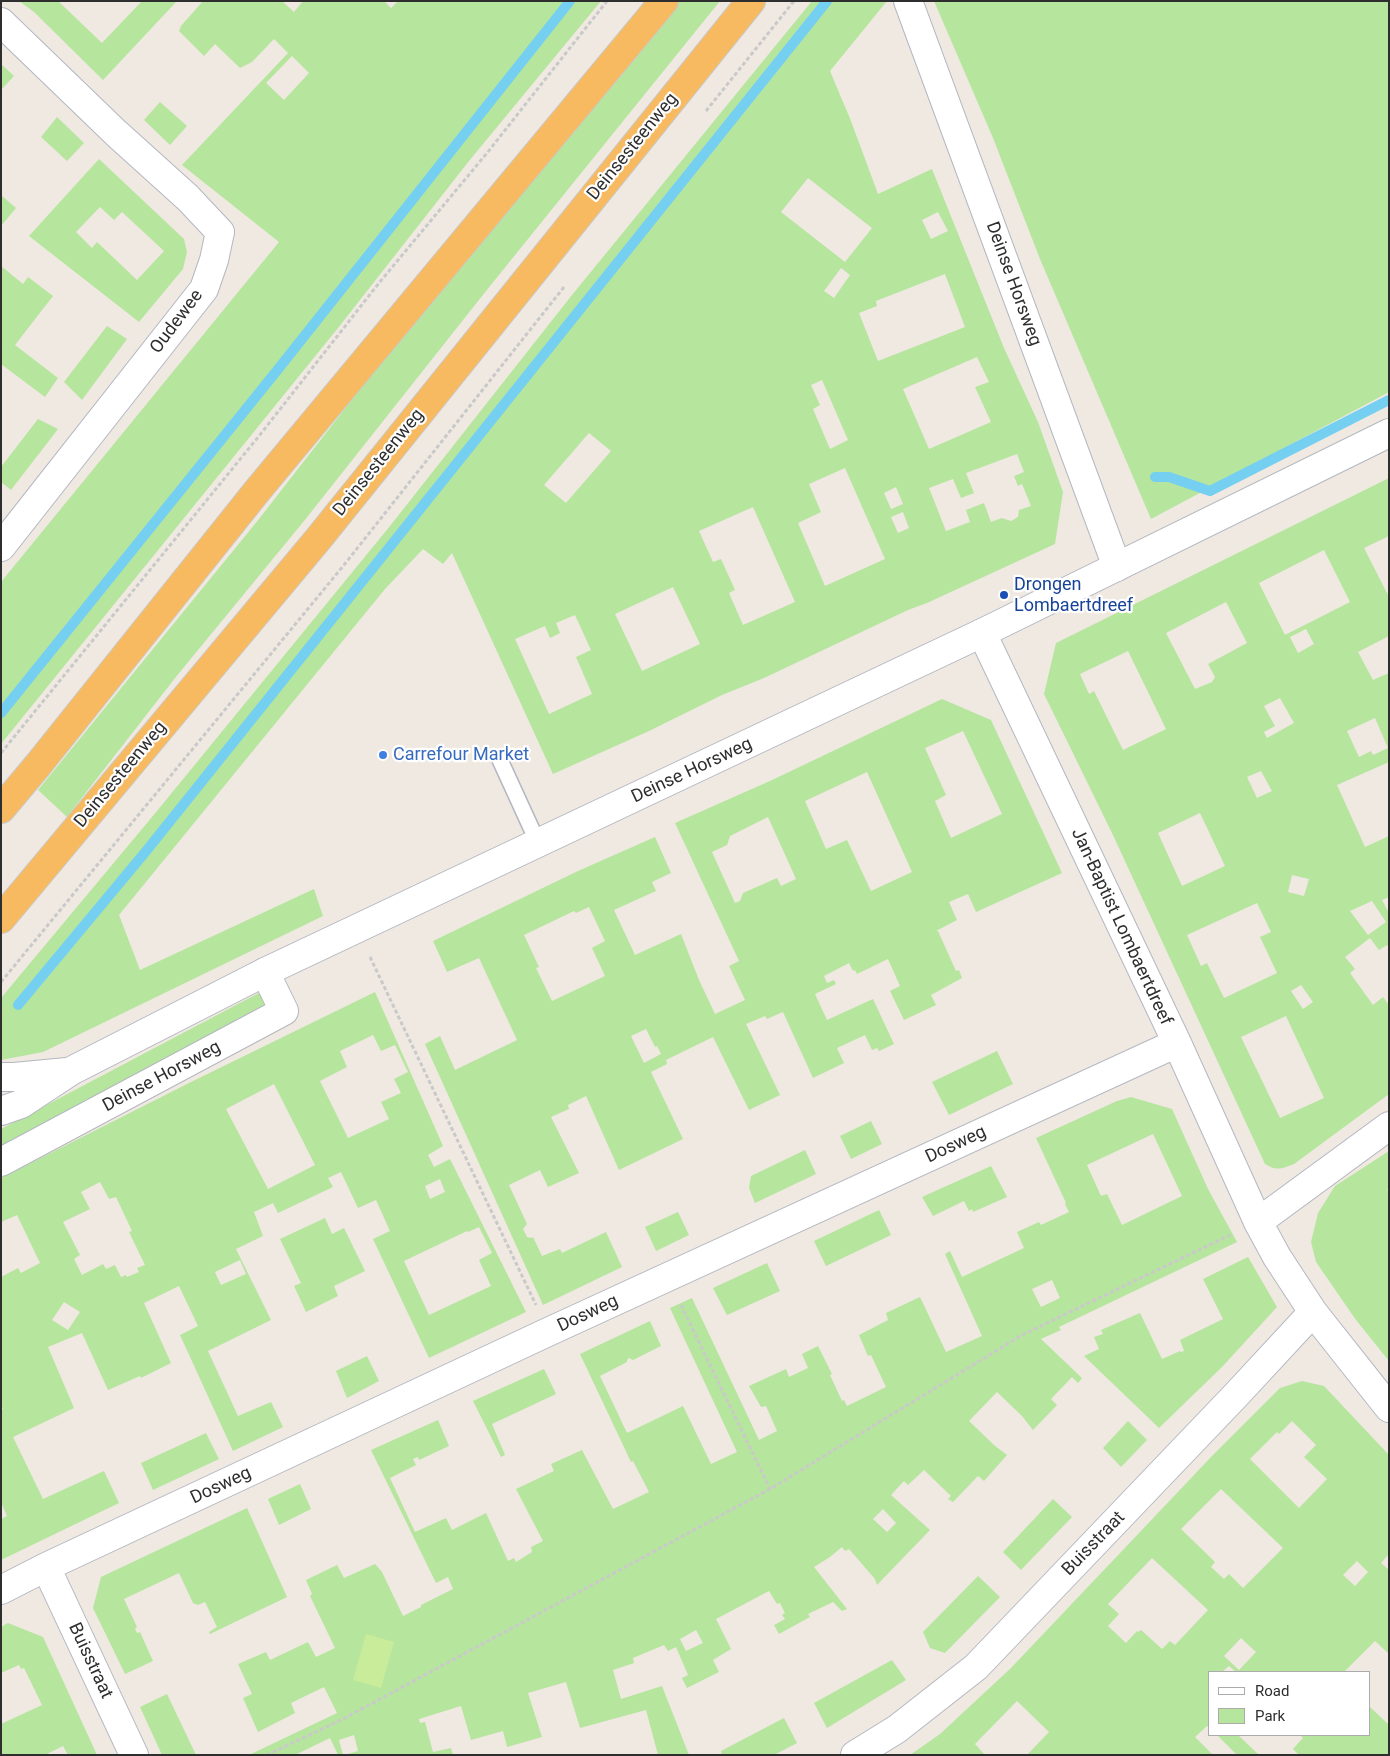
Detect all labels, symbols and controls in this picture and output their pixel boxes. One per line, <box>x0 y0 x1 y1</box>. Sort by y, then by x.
street label: Deinsesteenweg <box>583 89 683 205</box>
street label: Deinse Horsweg <box>981 219 1045 349</box>
street label: Oudewee <box>146 286 208 358</box>
street label: Deinsesteenweg <box>329 405 429 521</box>
place label: Drongen Lombaertdreef <box>1014 574 1133 616</box>
marker: Drongen Lombaertdreef <box>998 589 1010 601</box>
street label: Deinsesteenweg <box>70 718 172 832</box>
street label: Deinse Horsweg <box>628 734 756 808</box>
place label: Carrefour Market <box>393 744 529 766</box>
marker: Carrefour Market <box>377 749 389 761</box>
street label: Jan-Baptist Lombaertdreef <box>1066 825 1176 1029</box>
street label: Deinse Horsweg <box>99 1037 225 1117</box>
street label: Dosweg <box>922 1122 990 1168</box>
street label: Dosweg <box>554 1291 622 1337</box>
street label: Dosweg <box>187 1463 255 1509</box>
street label: Buisstraat <box>1058 1507 1130 1581</box>
street label: Buisstraat <box>63 1620 117 1702</box>
legend <box>1208 1671 1370 1736</box>
text: Road <box>1255 1682 1289 1700</box>
text: Park <box>1255 1707 1285 1725</box>

